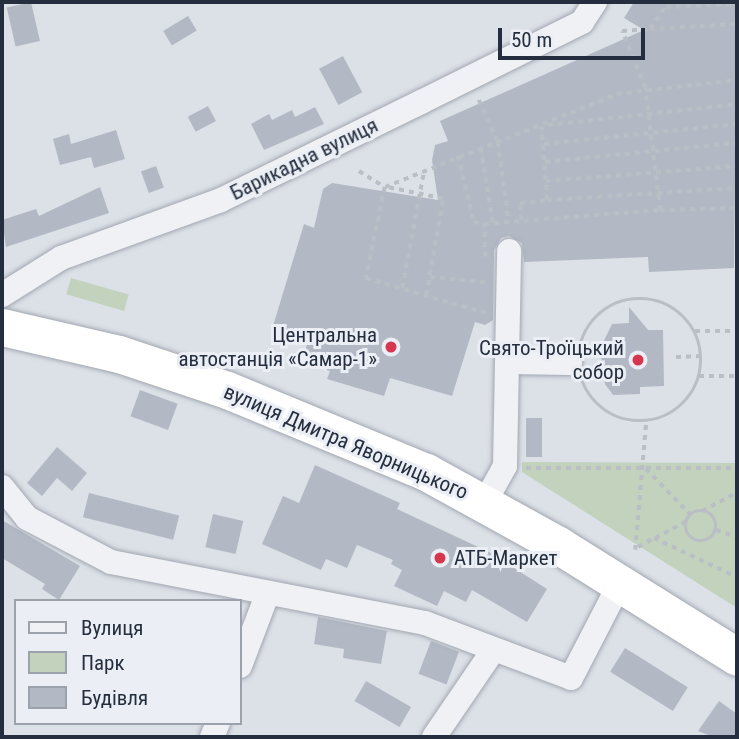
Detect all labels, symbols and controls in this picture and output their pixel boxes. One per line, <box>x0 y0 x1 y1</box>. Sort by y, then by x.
scale bar <box>501 14 648 58</box>
text: 50 m <box>511 28 552 52</box>
street label: Барикадна вулиця <box>226 112 382 206</box>
place label: Центральна автостанція «Самар-1» <box>178 322 377 372</box>
place label: Свято-Троїцький собор <box>479 335 624 385</box>
marker: Центральна автостанція «Самар-1» <box>383 339 399 355</box>
marker: Свято-Троїцький собор <box>630 352 646 368</box>
street label: вулиця Дмитра Яворницького <box>220 379 472 505</box>
place label: АТБ-Маркет <box>454 545 557 571</box>
marker: АТБ-Маркет <box>432 550 448 566</box>
legend <box>14 599 242 725</box>
text: Вулиця <box>81 616 143 640</box>
text: Парк <box>81 651 125 675</box>
text: Будівля <box>81 686 148 710</box>

